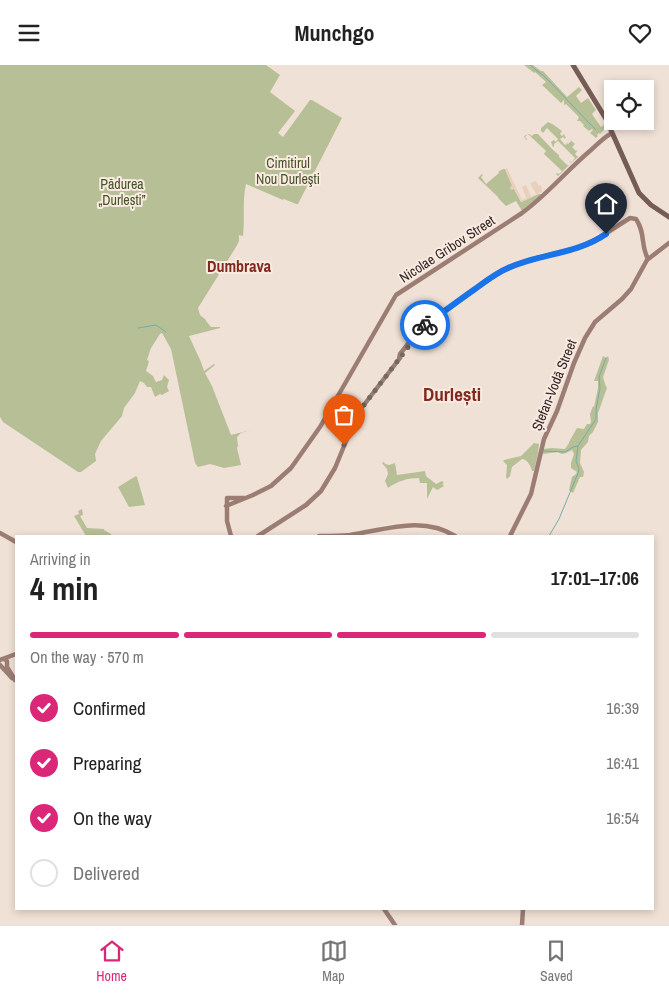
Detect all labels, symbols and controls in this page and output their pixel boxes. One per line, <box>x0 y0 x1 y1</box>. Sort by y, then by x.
text: Munchgo <box>294 18 375 48</box>
icon: menu <box>15 19 43 47</box>
icon: heart <box>626 19 654 47</box>
map controls <box>604 80 654 130</box>
button: locate <box>604 80 654 130</box>
park label: Cimitirul Nou Durleşti <box>256 154 320 188</box>
park label: Pădurea „Durlești” <box>98 175 146 209</box>
pin <box>585 183 627 234</box>
icon: home <box>592 190 620 218</box>
street label: Nicolae Gribov Street <box>396 211 498 287</box>
district label: Dumbrava <box>207 255 272 277</box>
courier <box>400 300 450 350</box>
icon: bike <box>411 311 439 339</box>
street label: Ștefan-Vodă Street <box>527 337 581 433</box>
district label: Durlești <box>423 381 481 407</box>
pin <box>323 394 365 445</box>
icon: bag <box>330 401 358 429</box>
text: Arriving in <box>30 548 91 570</box>
text: 17:01–17:06 <box>551 565 639 591</box>
text: 4 min <box>30 567 99 610</box>
text: On the way · 570 m <box>30 646 144 668</box>
icon: check <box>30 694 58 722</box>
text: Confirmed <box>73 695 146 721</box>
text: 16:39 <box>606 697 639 719</box>
icon: check <box>30 749 58 777</box>
text: Preparing <box>73 750 141 776</box>
text: 16:41 <box>606 752 639 774</box>
icon: check <box>30 804 58 832</box>
text: On the way <box>73 805 152 831</box>
text: 16:54 <box>606 807 639 829</box>
text: Delivered <box>73 860 140 886</box>
tab: Home <box>96 937 127 985</box>
tab: Map <box>320 937 348 985</box>
tab: Saved <box>540 937 573 985</box>

